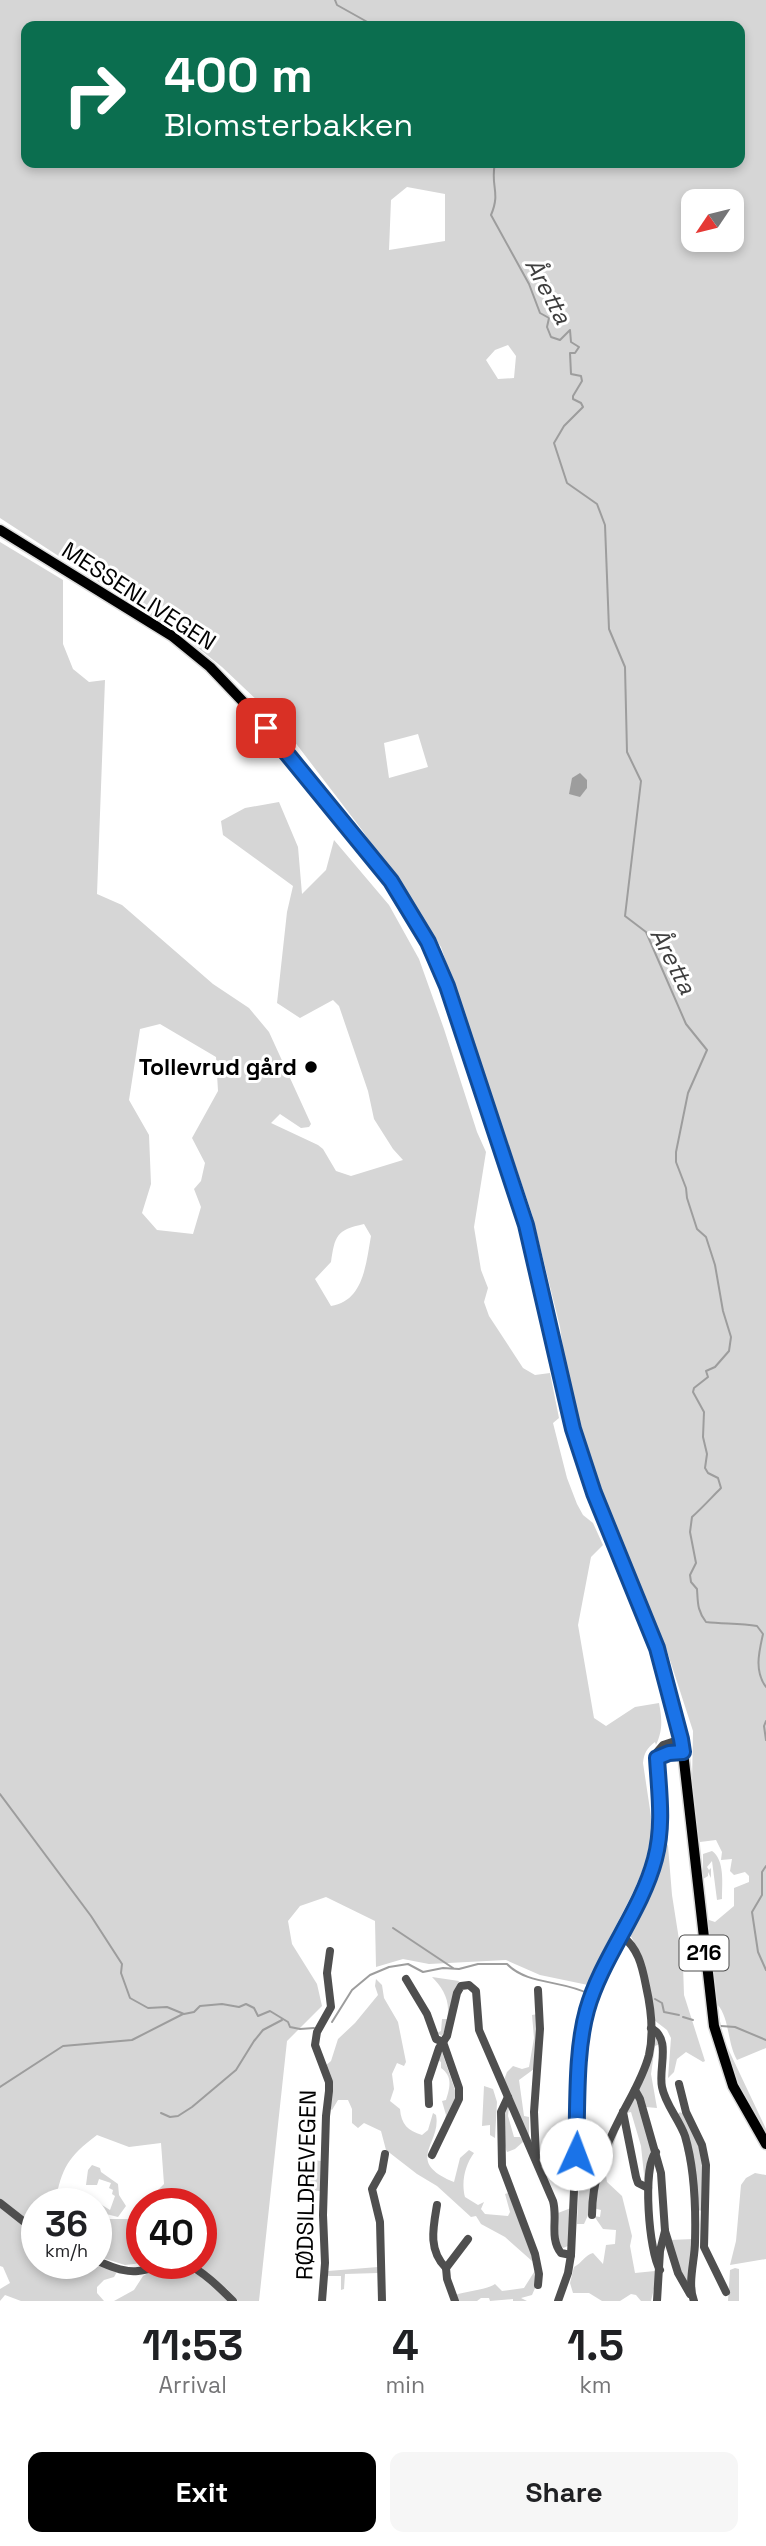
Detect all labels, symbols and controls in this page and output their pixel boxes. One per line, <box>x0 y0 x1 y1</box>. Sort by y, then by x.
text: 400 m <box>164 44 313 106</box>
icon: right <box>49 49 140 140</box>
text: Blomsterbakken <box>164 105 413 145</box>
north arrow <box>681 189 744 252</box>
map controls <box>681 189 744 252</box>
water label: Åretta <box>518 252 579 329</box>
street label: MESSENLIVEGEN <box>56 535 222 657</box>
pin <box>236 698 296 758</box>
icon: arrive <box>247 709 285 747</box>
water label: Åretta <box>644 922 703 999</box>
place label: Tollevrud gård <box>139 1052 297 1082</box>
marker: Tollevrud gård <box>303 1059 319 1075</box>
road number: 216 <box>680 1936 728 1970</box>
street label: RØDSILDREVEGEN <box>289 2090 323 2280</box>
position arrow <box>539 2117 613 2191</box>
speed limit sign: 40 <box>126 2188 217 2279</box>
text: 36 <box>45 2202 88 2246</box>
text: km/h <box>45 2239 88 2262</box>
text: 11:53 <box>142 2319 243 2372</box>
text: 4 <box>392 2319 419 2372</box>
text: 1.5 <box>567 2319 624 2372</box>
text: Arrival <box>159 2370 227 2400</box>
text: min <box>385 2370 425 2400</box>
text: km <box>579 2370 612 2400</box>
button: Exit <box>28 2452 376 2532</box>
button: Share <box>390 2452 738 2532</box>

